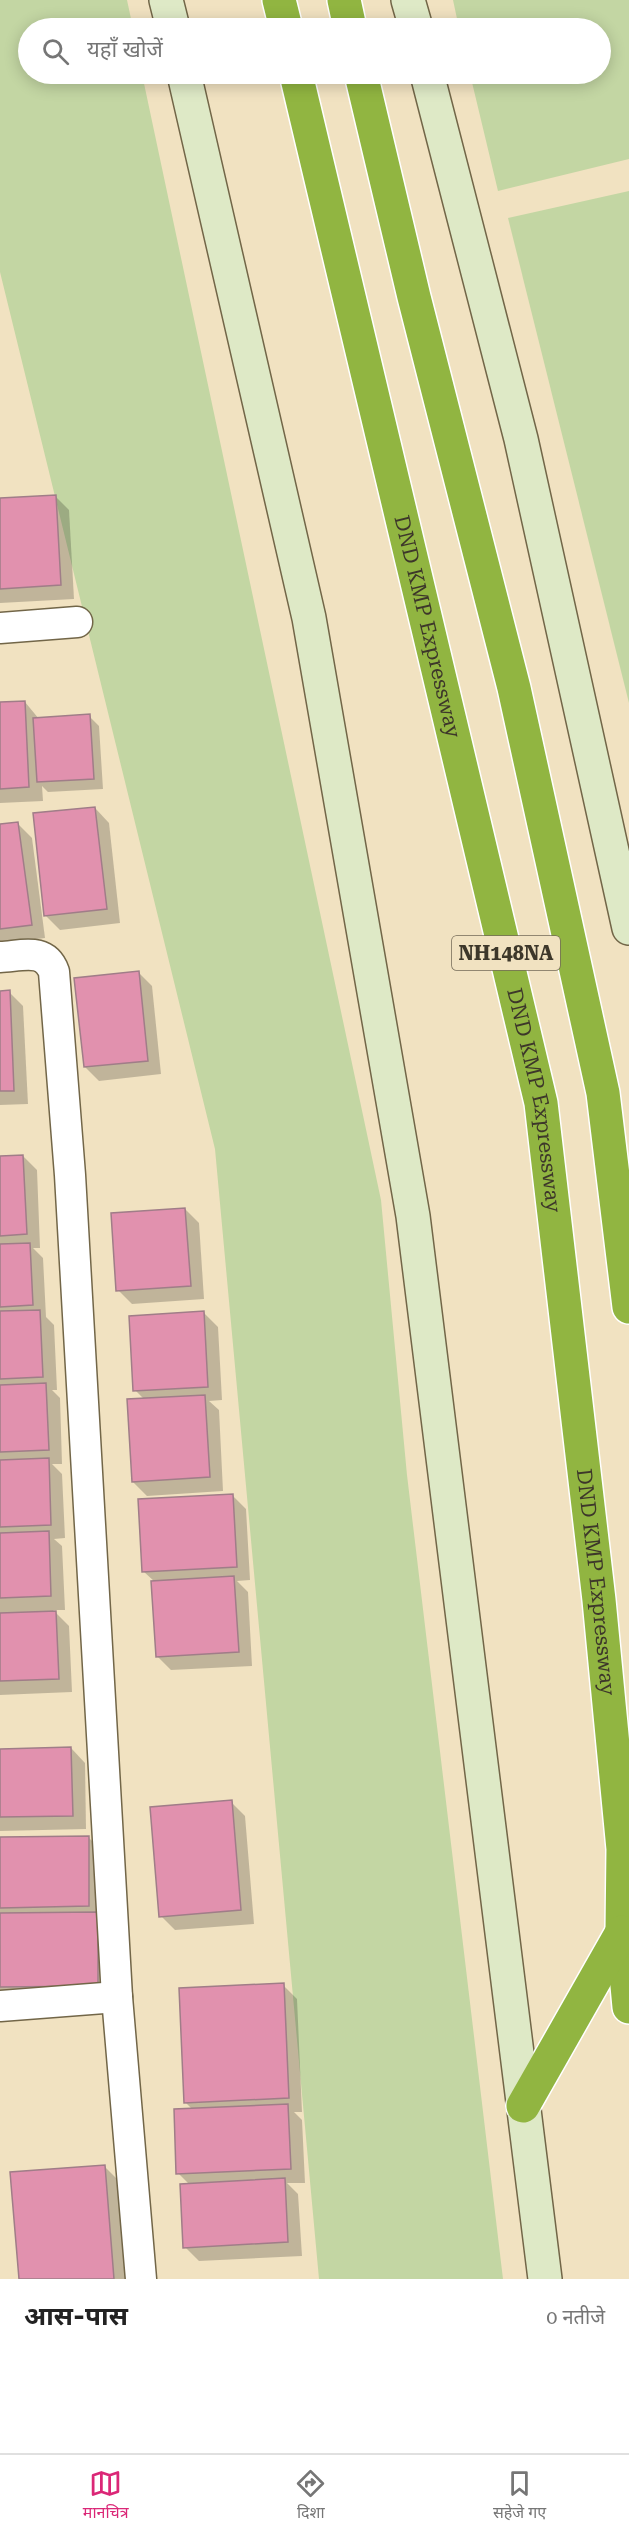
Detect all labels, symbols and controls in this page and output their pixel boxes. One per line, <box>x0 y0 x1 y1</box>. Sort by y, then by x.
search box <box>18 18 611 84</box>
icon: search <box>39 35 72 68</box>
text: यहाँ खोजें <box>87 37 163 62</box>
street label: DND KMP Expressway <box>389 513 466 741</box>
road number: NH148NA <box>452 936 560 970</box>
street label: DND KMP Expressway <box>502 986 566 1215</box>
street label: DND KMP Expressway <box>572 1467 620 1697</box>
text: आस-पास <box>24 2301 128 2331</box>
text: 0 नतीजे <box>546 2305 605 2329</box>
tab: मानचित्र <box>83 2467 129 2525</box>
tab: दिशा <box>294 2467 327 2525</box>
tab: सहेजे गए <box>493 2467 546 2525</box>

